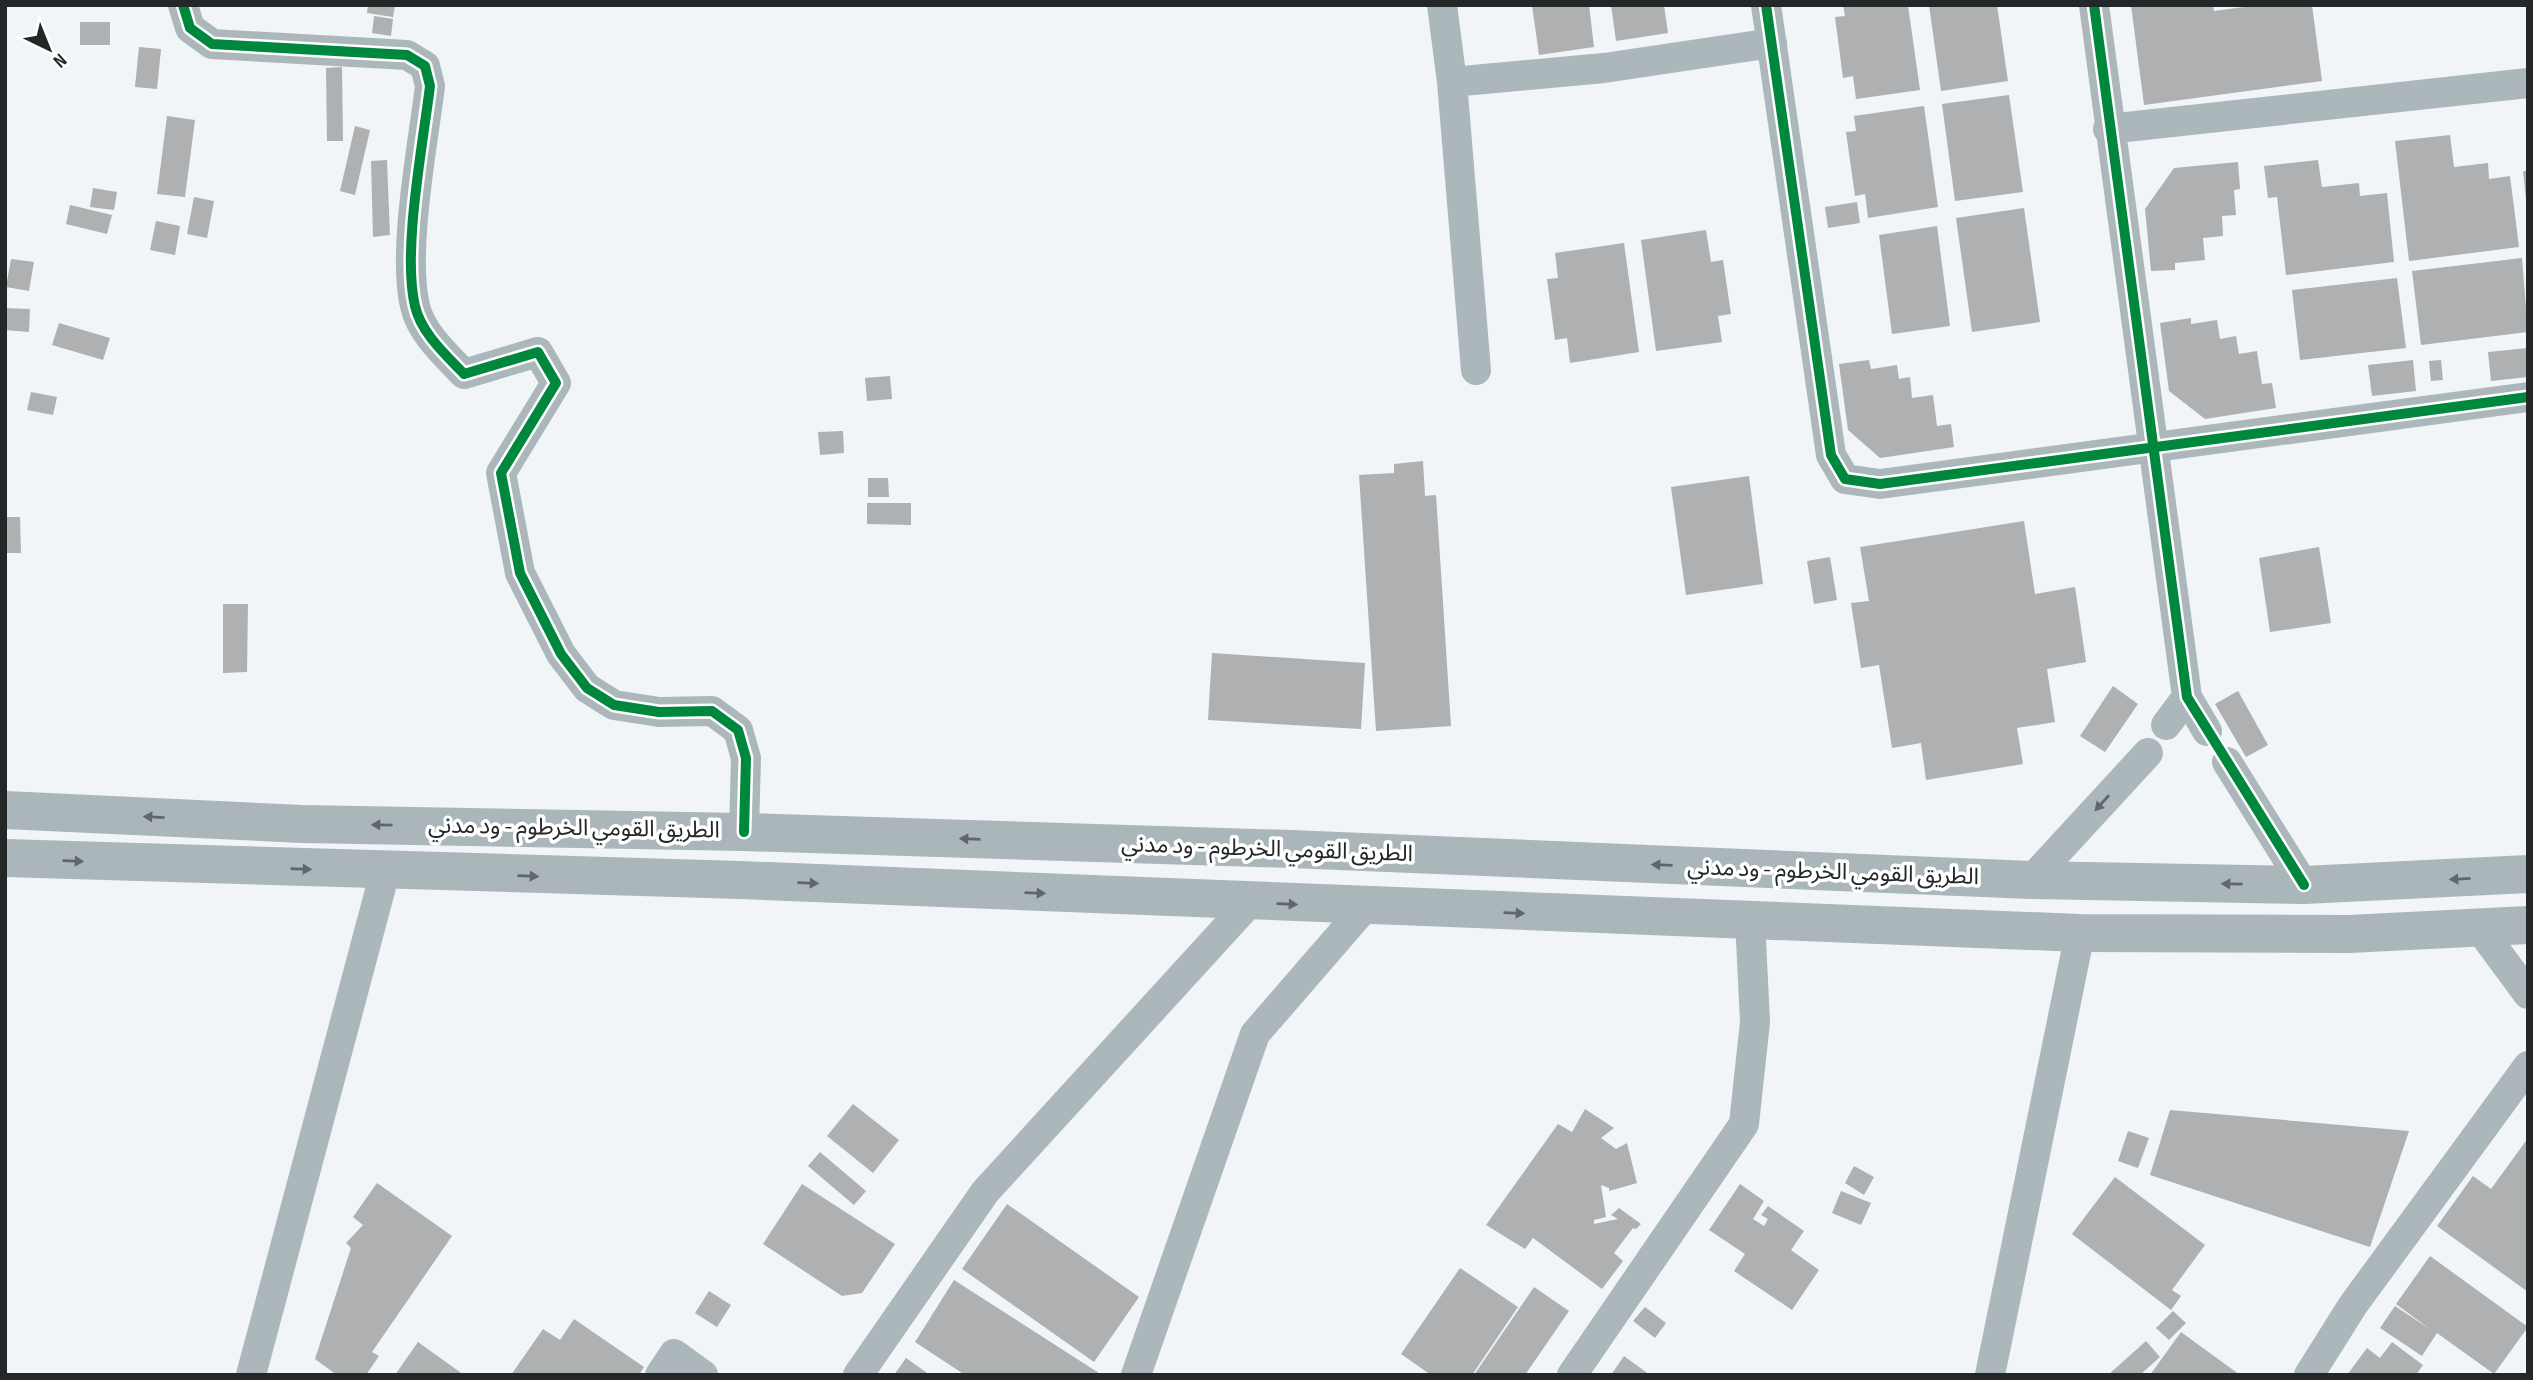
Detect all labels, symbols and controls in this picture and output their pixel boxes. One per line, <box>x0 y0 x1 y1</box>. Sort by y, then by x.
north arrow <box>14 14 84 84</box>
text: N <box>48 48 71 72</box>
one-way arrow <box>2094 794 2110 811</box>
one-way arrow <box>143 811 165 822</box>
street label: الطريق القومي الخرطوم - ود مدني <box>428 811 720 848</box>
one-way arrow <box>371 819 393 831</box>
street label: الطريق القومي الخرطوم - ود مدني <box>1121 830 1413 871</box>
one-way arrow <box>958 833 980 844</box>
street label: الطريق القومي الخرطوم - ود مدني <box>1687 853 1979 894</box>
one-way arrow <box>63 855 85 866</box>
one-way arrow <box>1651 859 1673 870</box>
one-way arrow <box>290 863 312 874</box>
one-way arrow <box>517 871 539 882</box>
one-way arrow <box>2448 874 2470 885</box>
one-way arrow <box>797 878 819 889</box>
one-way arrow <box>2221 878 2243 890</box>
one-way arrow <box>1025 887 1047 898</box>
one-way arrow <box>1276 898 1298 909</box>
one-way arrow <box>1504 907 1526 918</box>

